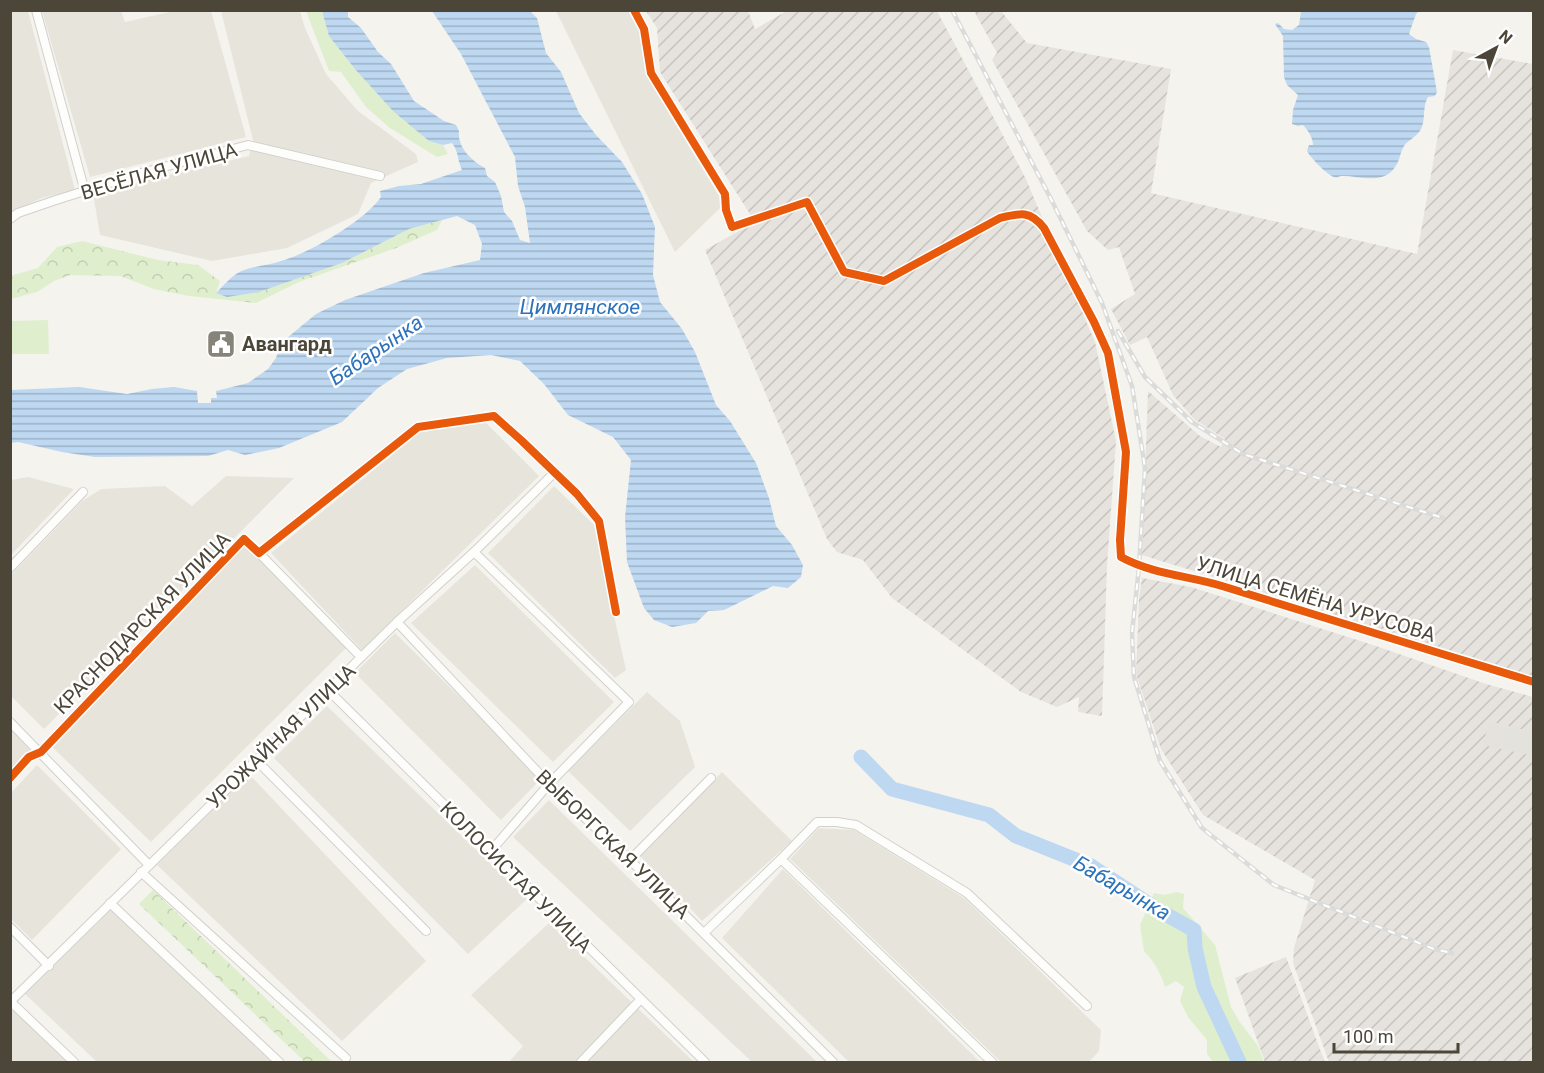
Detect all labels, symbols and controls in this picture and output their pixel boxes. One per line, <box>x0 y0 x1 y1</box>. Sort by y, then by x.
north arrow <box>1466 18 1526 78</box>
text: N <box>1495 26 1516 48</box>
street label: ВЕСЁЛАЯ УЛИЦА <box>78 137 240 205</box>
water label: Цимлянское <box>520 295 640 319</box>
water label: Бабарынка <box>325 310 427 390</box>
public building icon: Авангард <box>205 328 237 360</box>
place label: Авангард <box>242 332 332 356</box>
street label: КРАСНОДАРСКАЯ УЛИЦА <box>49 527 235 719</box>
street label: УЛИЦА СЕМЁНА УРУСОВА <box>1194 551 1438 647</box>
street label: УРОЖАЙНАЯ УЛИЦА <box>202 659 360 813</box>
street label: ВЫБОРГСКАЯ УЛИЦА <box>531 764 695 924</box>
street label: КОЛОСИСТАЯ УЛИЦА <box>435 796 597 958</box>
water label: Бабарынка <box>1069 851 1175 925</box>
scale bar <box>1334 1016 1458 1054</box>
text: 100 m <box>1343 1026 1394 1047</box>

